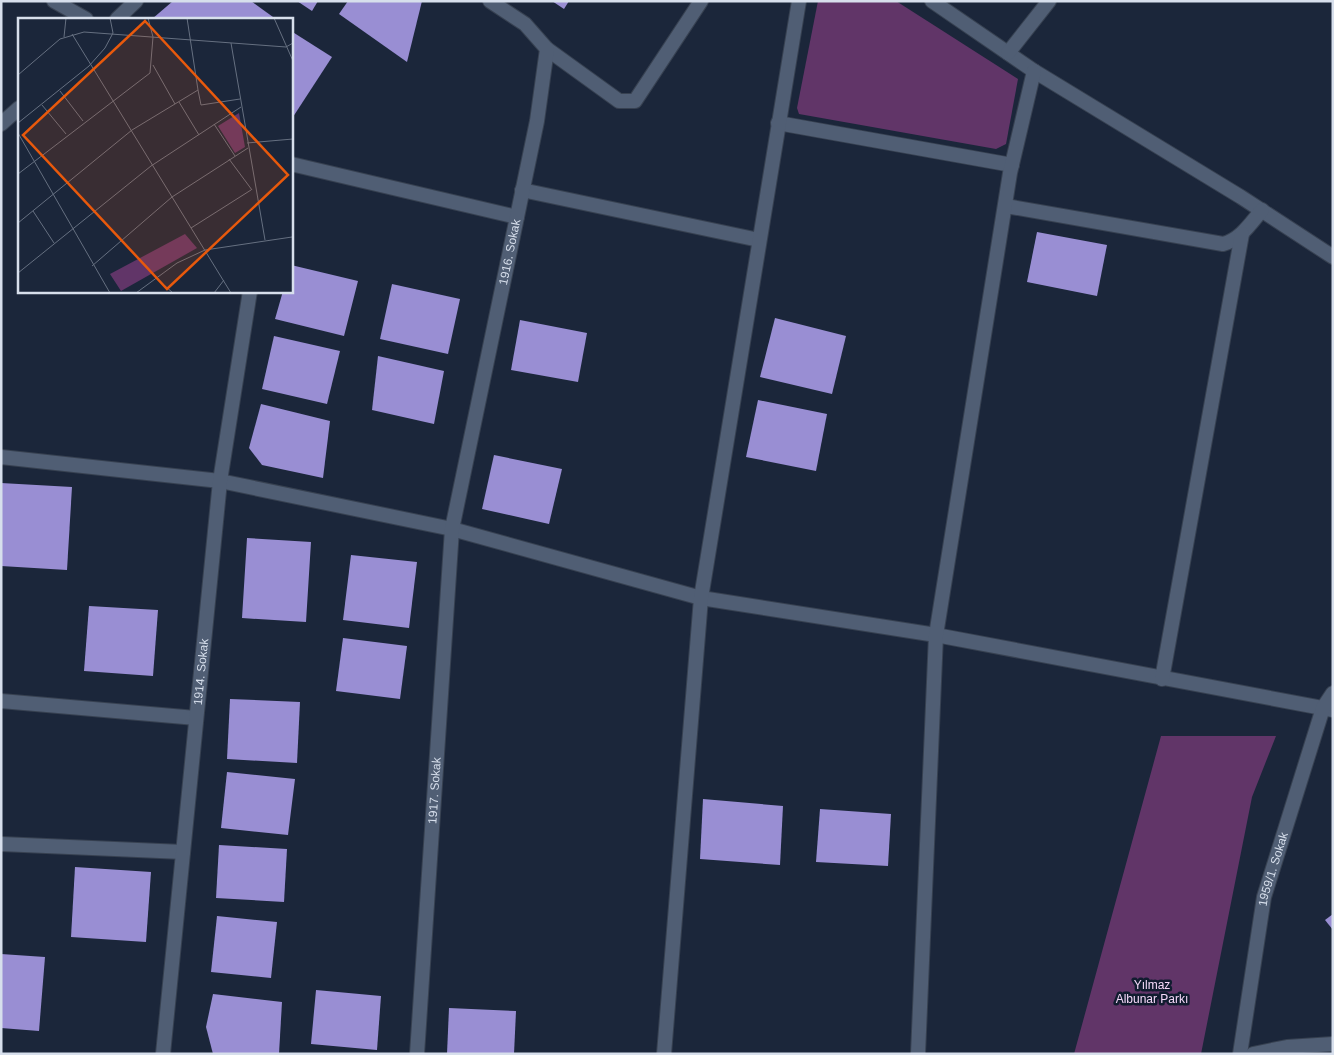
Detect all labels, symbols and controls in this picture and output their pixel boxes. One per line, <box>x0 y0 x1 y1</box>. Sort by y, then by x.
inset map <box>18 18 292 292</box>
street label: 1916. Sokak <box>496 217 524 286</box>
street label: 1914. Sokak <box>191 637 211 706</box>
street label: 1917. Sokak <box>425 756 444 824</box>
street label: 1959/1. Sokak <box>1256 829 1291 907</box>
park label: Yılmaz Albunar Parkı <box>1116 978 1188 1006</box>

